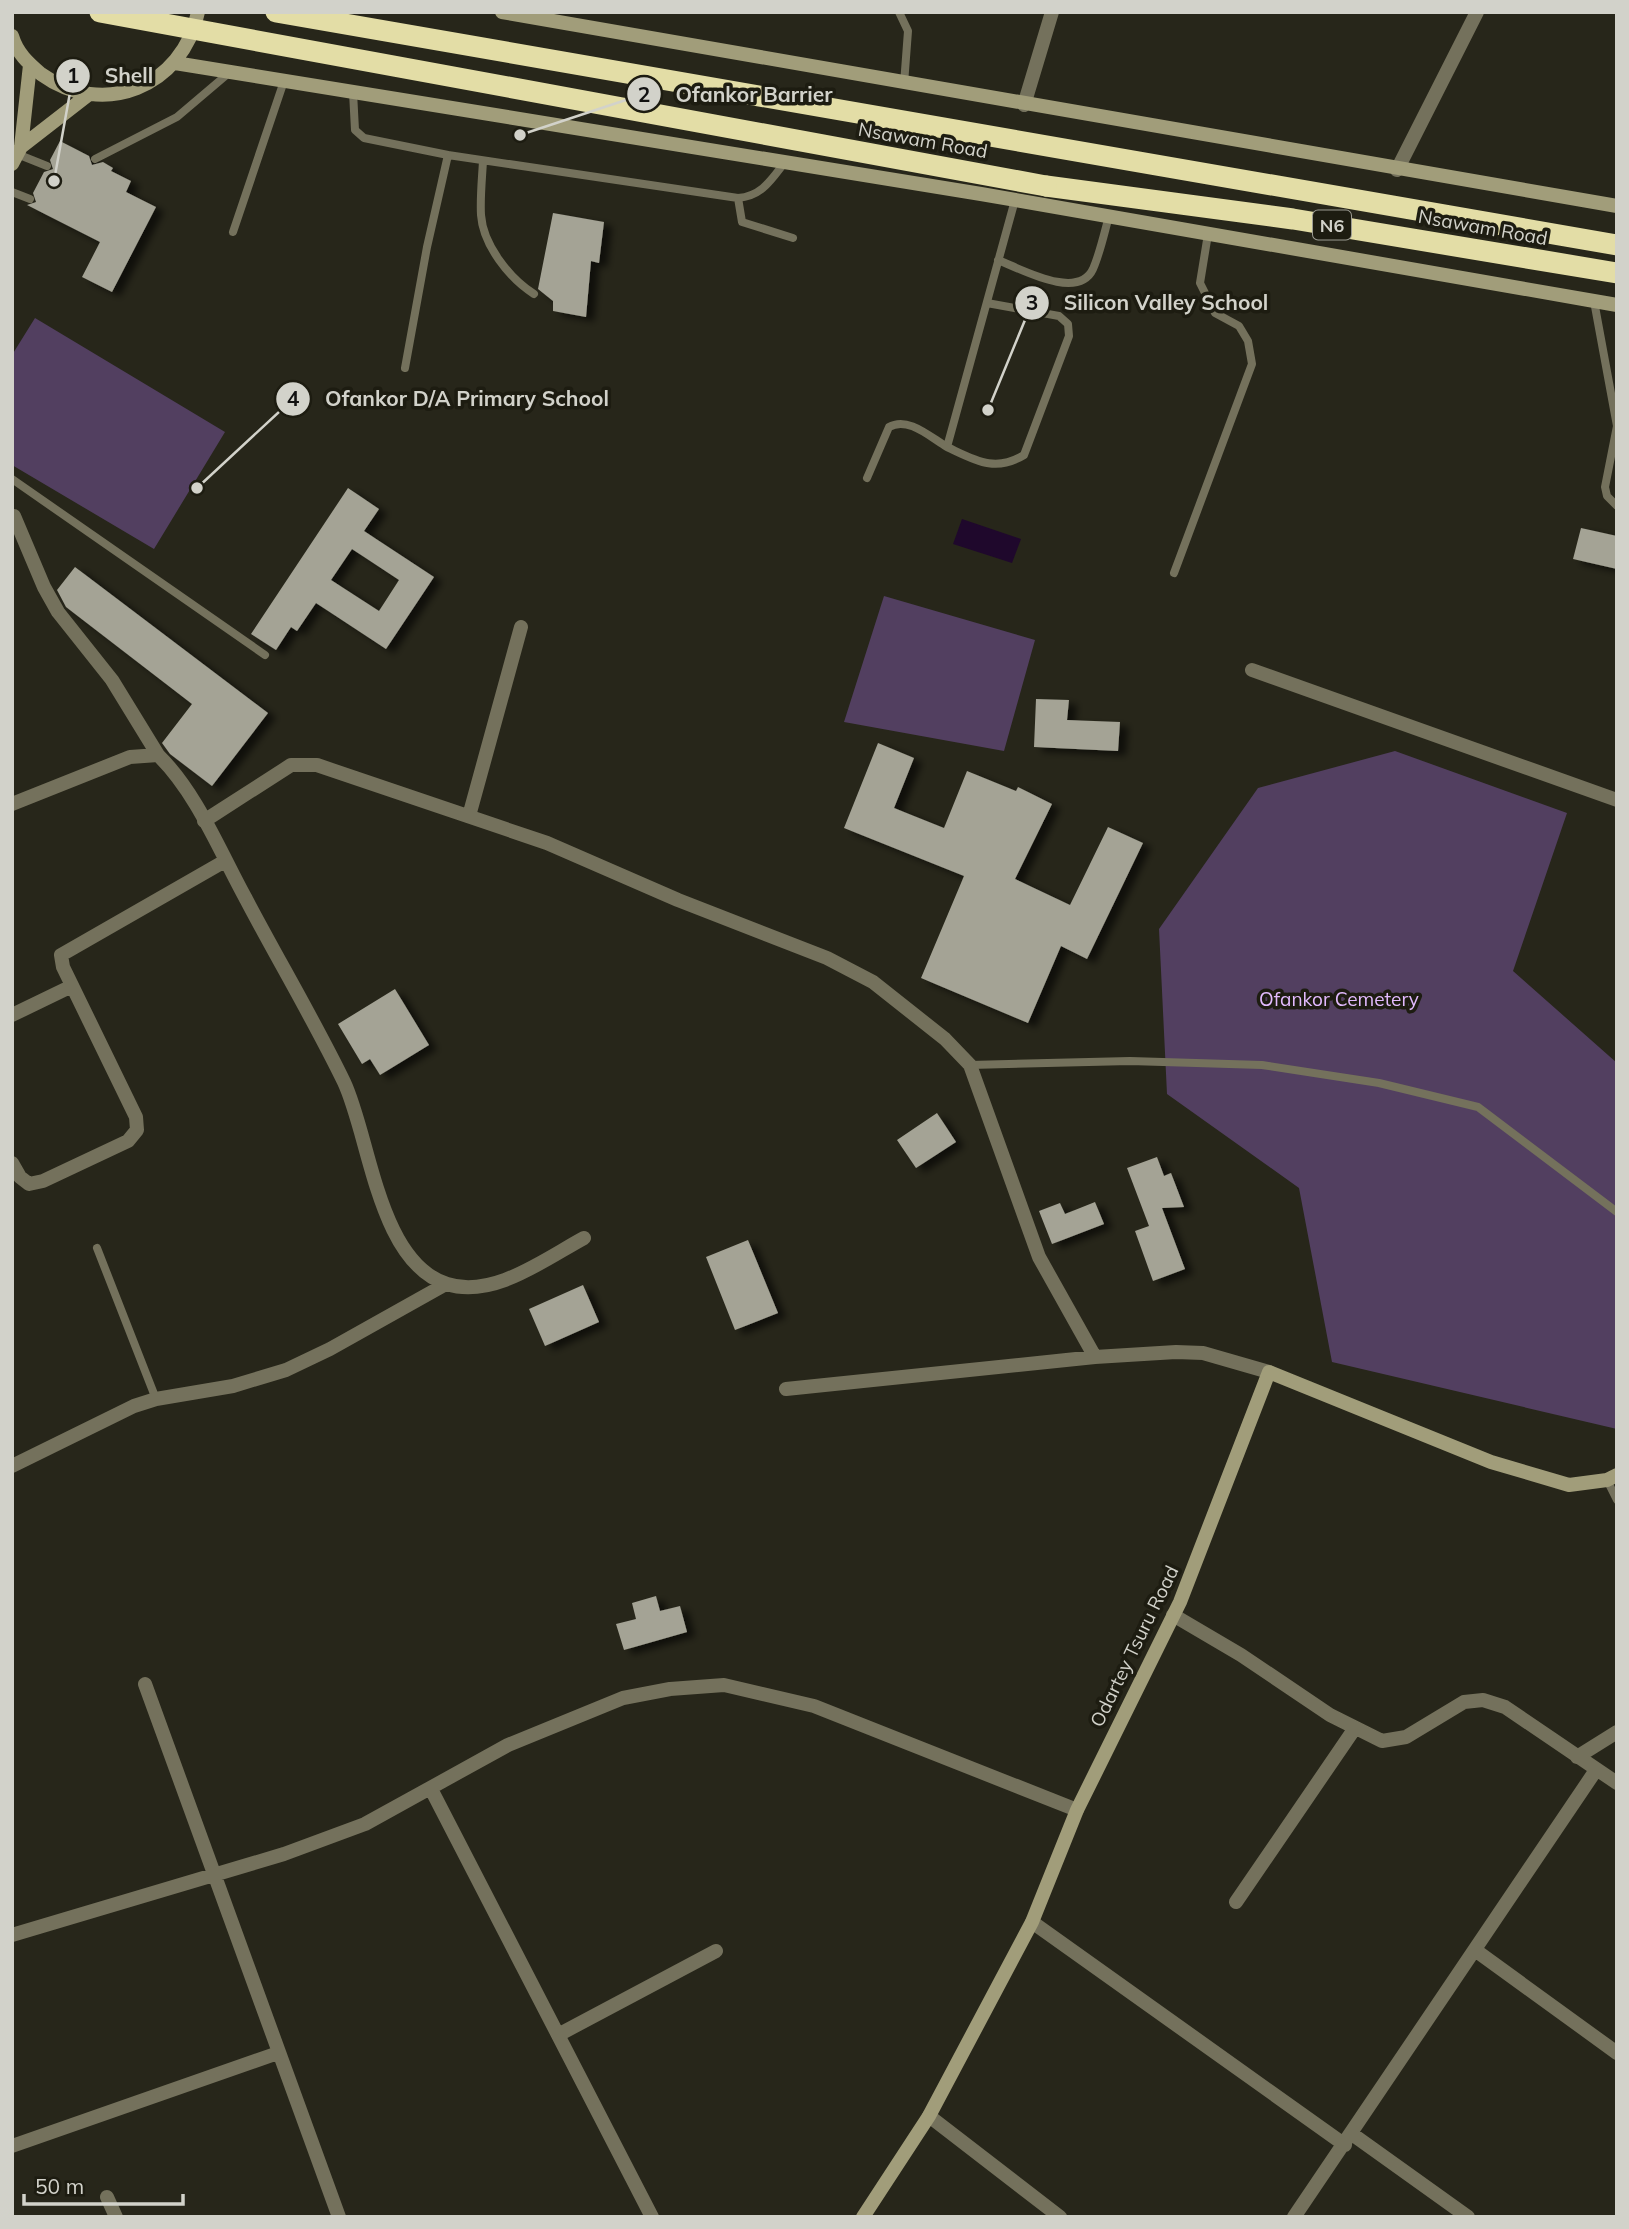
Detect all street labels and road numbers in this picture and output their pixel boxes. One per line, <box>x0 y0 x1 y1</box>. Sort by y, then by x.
street label: Nsawam Road <box>856 117 990 163</box>
street label: Nsawam Road <box>1416 204 1550 250</box>
road number: N6 <box>1313 210 1351 240</box>
street label: Odartey Tsuru Road <box>1085 1561 1183 1731</box>

